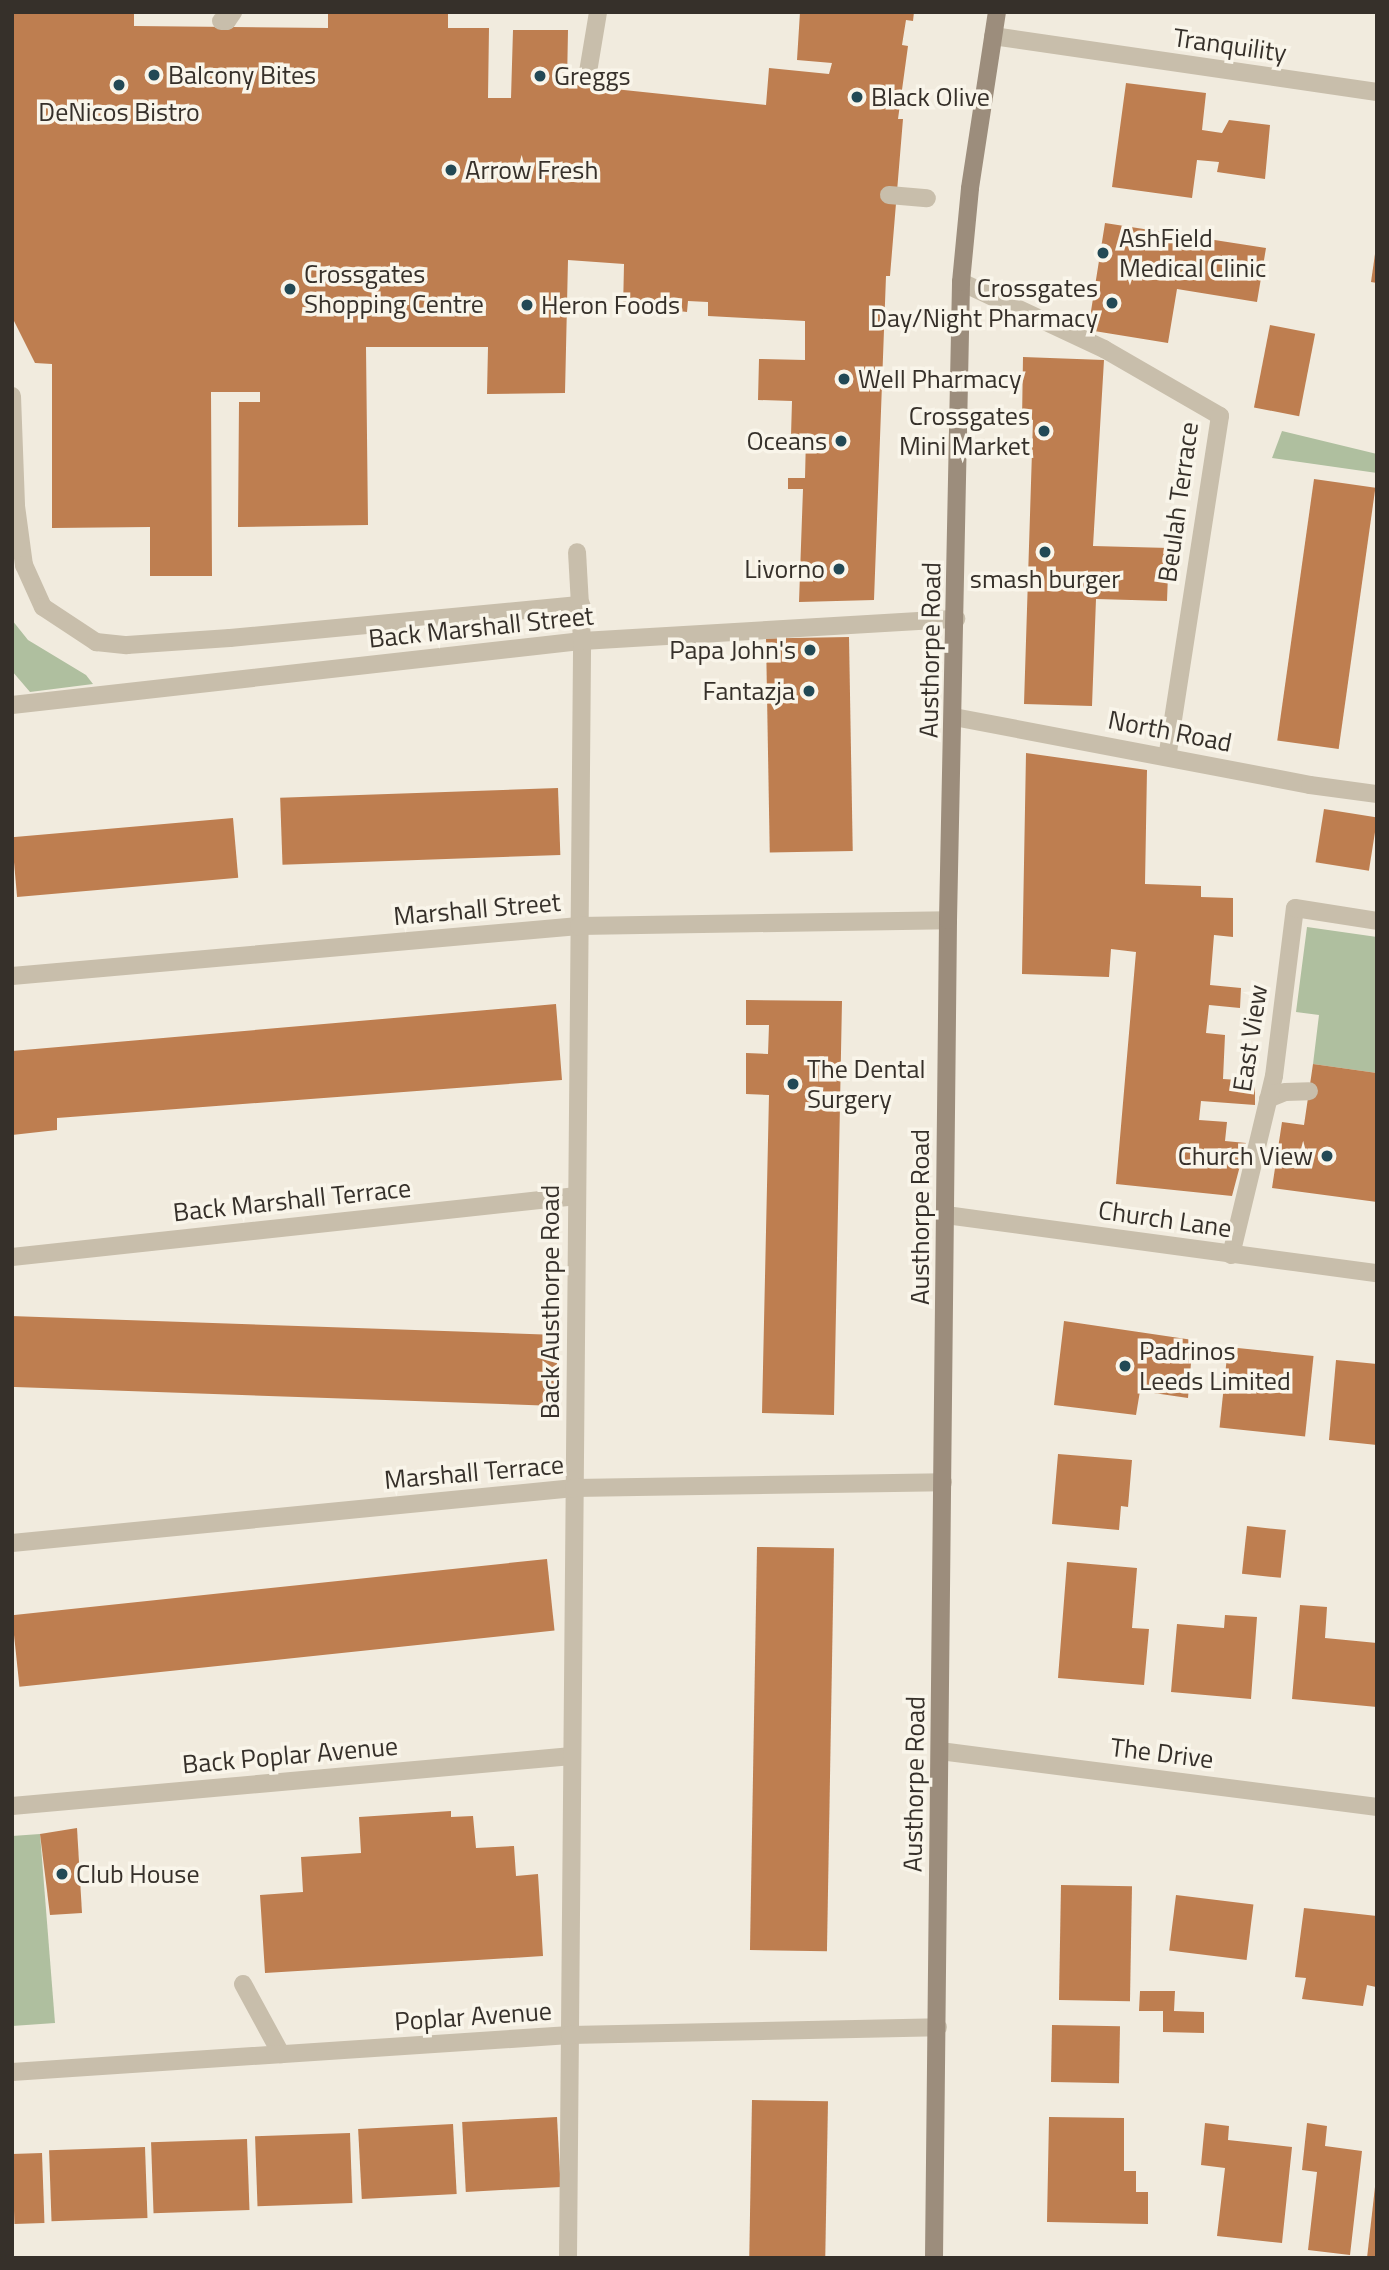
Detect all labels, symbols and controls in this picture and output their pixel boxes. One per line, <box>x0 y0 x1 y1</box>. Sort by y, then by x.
street label: Tranquility <box>1171 22 1289 68</box>
place label: Balcony Bites <box>168 59 316 91</box>
place label: Greggs <box>554 60 631 92</box>
marker: Balcony Bites <box>146 67 162 83</box>
marker: Greggs <box>532 68 548 84</box>
marker: DeNicos Bistro <box>111 77 127 93</box>
place label: Black Olive <box>871 81 990 113</box>
marker: Black Olive <box>849 89 865 105</box>
place label: DeNicos Bistro <box>38 96 200 128</box>
place label: Arrow Fresh <box>465 154 598 186</box>
marker: Arrow Fresh <box>443 162 459 178</box>
place label: AshField Medical Clinic <box>1119 222 1266 284</box>
marker: AshField Medical Clinic <box>1093 243 1113 263</box>
place label: Crossgates Shopping Centre <box>304 258 484 320</box>
place label: Crossgates Day/Night Pharmacy <box>870 272 1098 334</box>
marker: Crossgates Shopping Centre <box>282 281 298 297</box>
place label: Heron Foods <box>541 289 680 321</box>
marker: Crossgates Day/Night Pharmacy <box>1104 295 1120 311</box>
marker: Heron Foods <box>519 297 535 313</box>
place label: Well Pharmacy <box>858 363 1021 395</box>
marker: Well Pharmacy <box>836 371 852 387</box>
place label: Crossgates Mini Market <box>899 400 1030 462</box>
street label: Beulah Terrace <box>1151 420 1205 584</box>
marker: Crossgates Mini Market <box>1036 423 1052 439</box>
place label: Oceans <box>746 425 827 457</box>
marker: Oceans <box>833 433 849 449</box>
marker: smash burger <box>1037 544 1053 560</box>
place label: Livorno <box>744 553 825 585</box>
marker: Livorno <box>831 561 847 577</box>
street label: Austhorpe Road <box>913 562 947 738</box>
place label: smash burger <box>970 563 1120 595</box>
street label: Back Marshall Street <box>367 600 595 654</box>
place label: Papa John's <box>669 634 796 666</box>
marker: Papa John's <box>802 642 818 658</box>
place label: Fantazja <box>703 675 795 707</box>
marker: Fantazja <box>801 683 817 699</box>
street label: North Road <box>1106 704 1234 758</box>
street label: Marshall Street <box>392 886 562 932</box>
street label: East View <box>1226 982 1274 1094</box>
place label: The Dental Surgery <box>807 1053 925 1114</box>
marker: The Dental Surgery <box>785 1076 801 1092</box>
street label: Austhorpe Road <box>904 1129 936 1305</box>
place label: Church View <box>1178 1140 1313 1172</box>
marker: Church View <box>1319 1148 1335 1164</box>
street label: Back Marshall Terrace <box>172 1172 412 1228</box>
street label: Back Austhorpe Road <box>534 1185 566 1419</box>
street label: Church Lane <box>1096 1194 1234 1244</box>
place label: Padrinos Leeds Limited <box>1139 1335 1291 1396</box>
marker: Padrinos Leeds Limited <box>1117 1358 1133 1374</box>
street label: Marshall Terrace <box>383 1449 565 1495</box>
street label: Austhorpe Road <box>897 1696 931 1872</box>
street label: Back Poplar Avenue <box>181 1730 399 1780</box>
street label: The Drive <box>1109 1731 1215 1775</box>
place label: Club House <box>76 1858 200 1890</box>
marker: Club House <box>54 1866 70 1882</box>
street label: Poplar Avenue <box>393 1995 553 2037</box>

